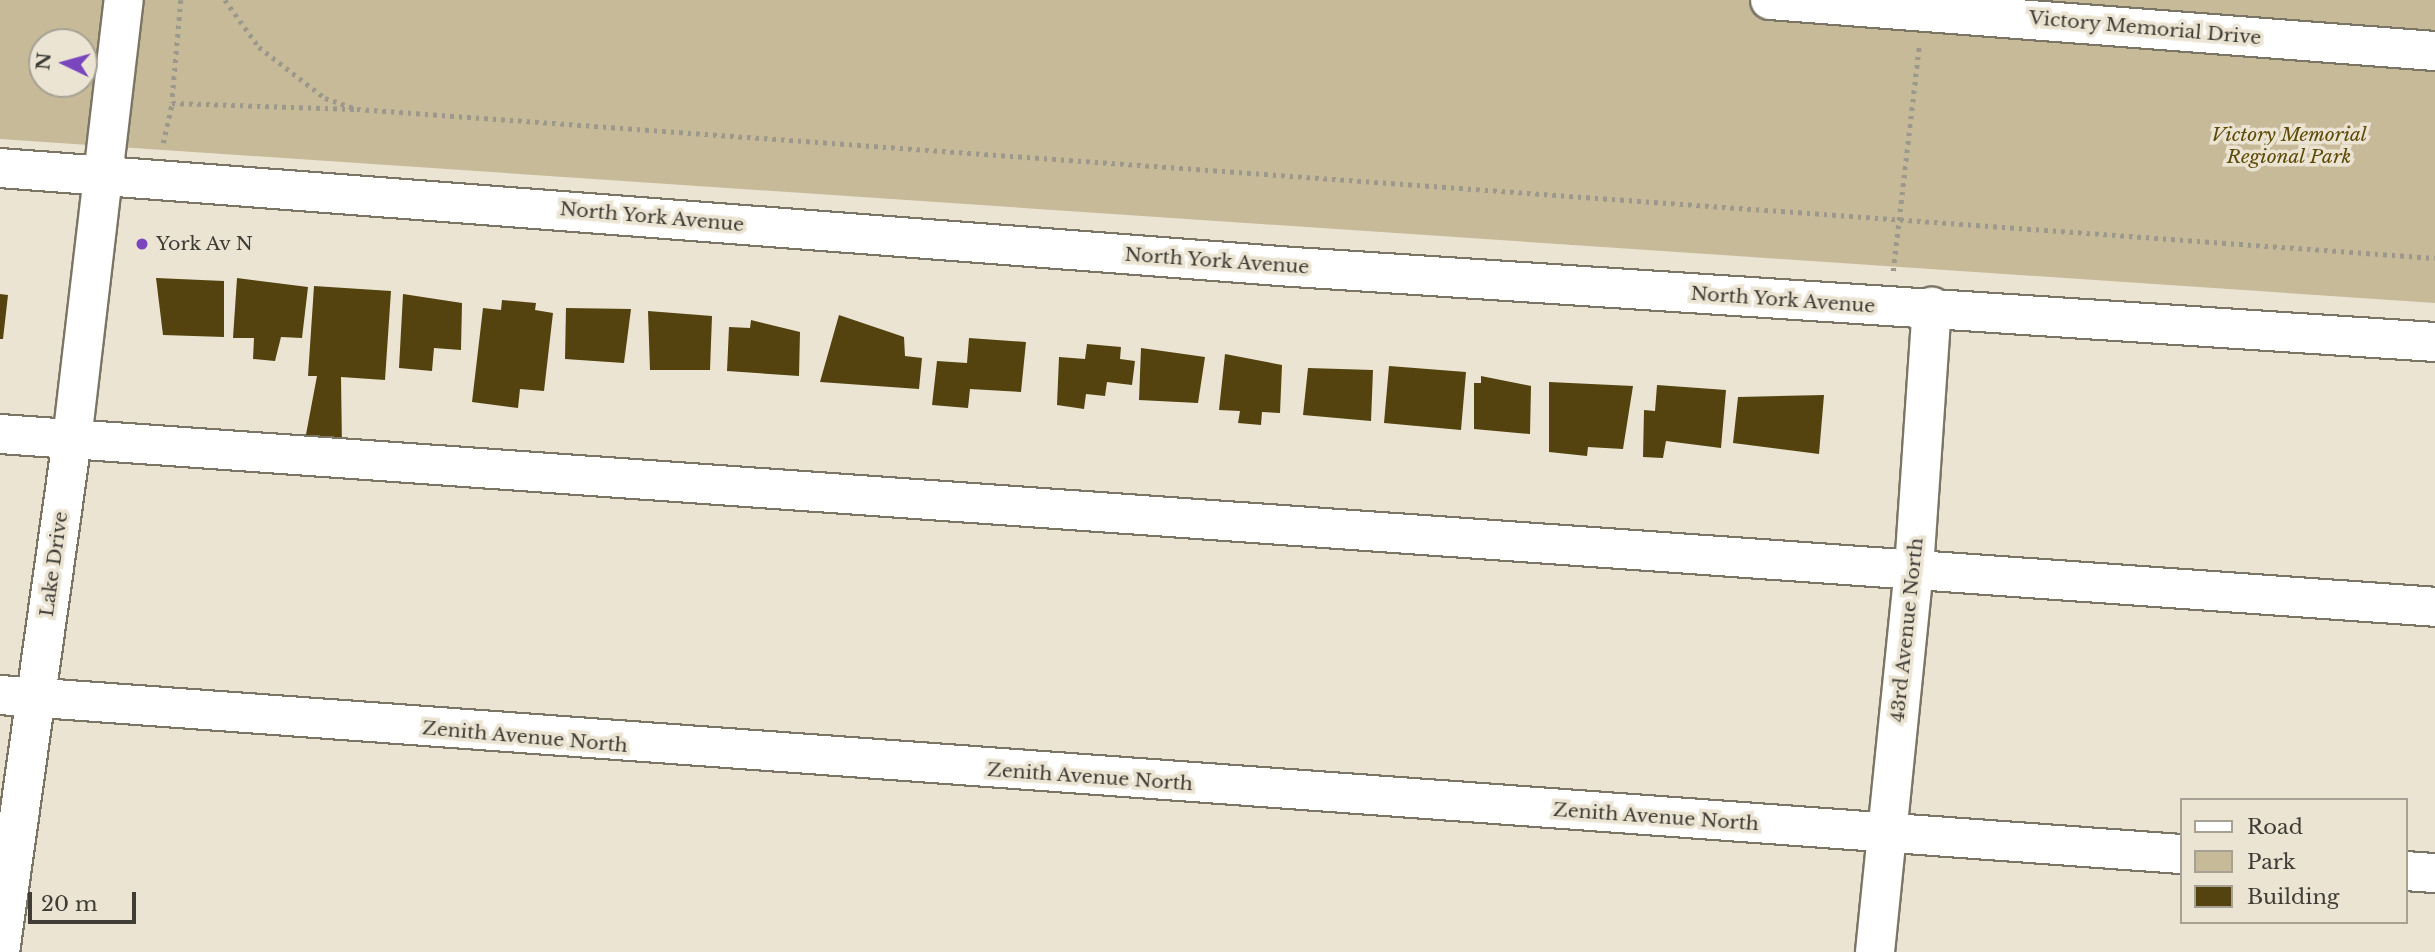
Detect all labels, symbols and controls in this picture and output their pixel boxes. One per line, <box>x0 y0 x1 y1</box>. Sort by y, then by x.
street label: Victory Memorial Drive <box>2028 6 2262 50</box>
north arrow <box>28 28 98 98</box>
text: N <box>31 51 56 71</box>
park label: Victory Memorial Regional Park <box>2211 124 2367 168</box>
street label: North York Avenue <box>558 198 746 236</box>
place label: York Av N <box>156 233 254 255</box>
marker: York Av N <box>134 236 150 252</box>
street label: North York Avenue <box>1123 243 1311 279</box>
street label: North York Avenue <box>1689 282 1877 318</box>
street label: Lake Drive <box>35 510 73 618</box>
street label: 43rd Avenue North <box>1886 536 1928 724</box>
street label: Zenith Avenue North <box>421 717 629 757</box>
street label: Zenith Avenue North <box>986 758 1194 796</box>
street label: Zenith Avenue North <box>1552 798 1760 836</box>
legend <box>2180 798 2407 924</box>
text: Road <box>2247 814 2303 840</box>
text: Park <box>2247 849 2296 875</box>
scale bar <box>32 878 140 922</box>
text: Building <box>2247 884 2339 910</box>
text: 20 m <box>41 891 98 917</box>

